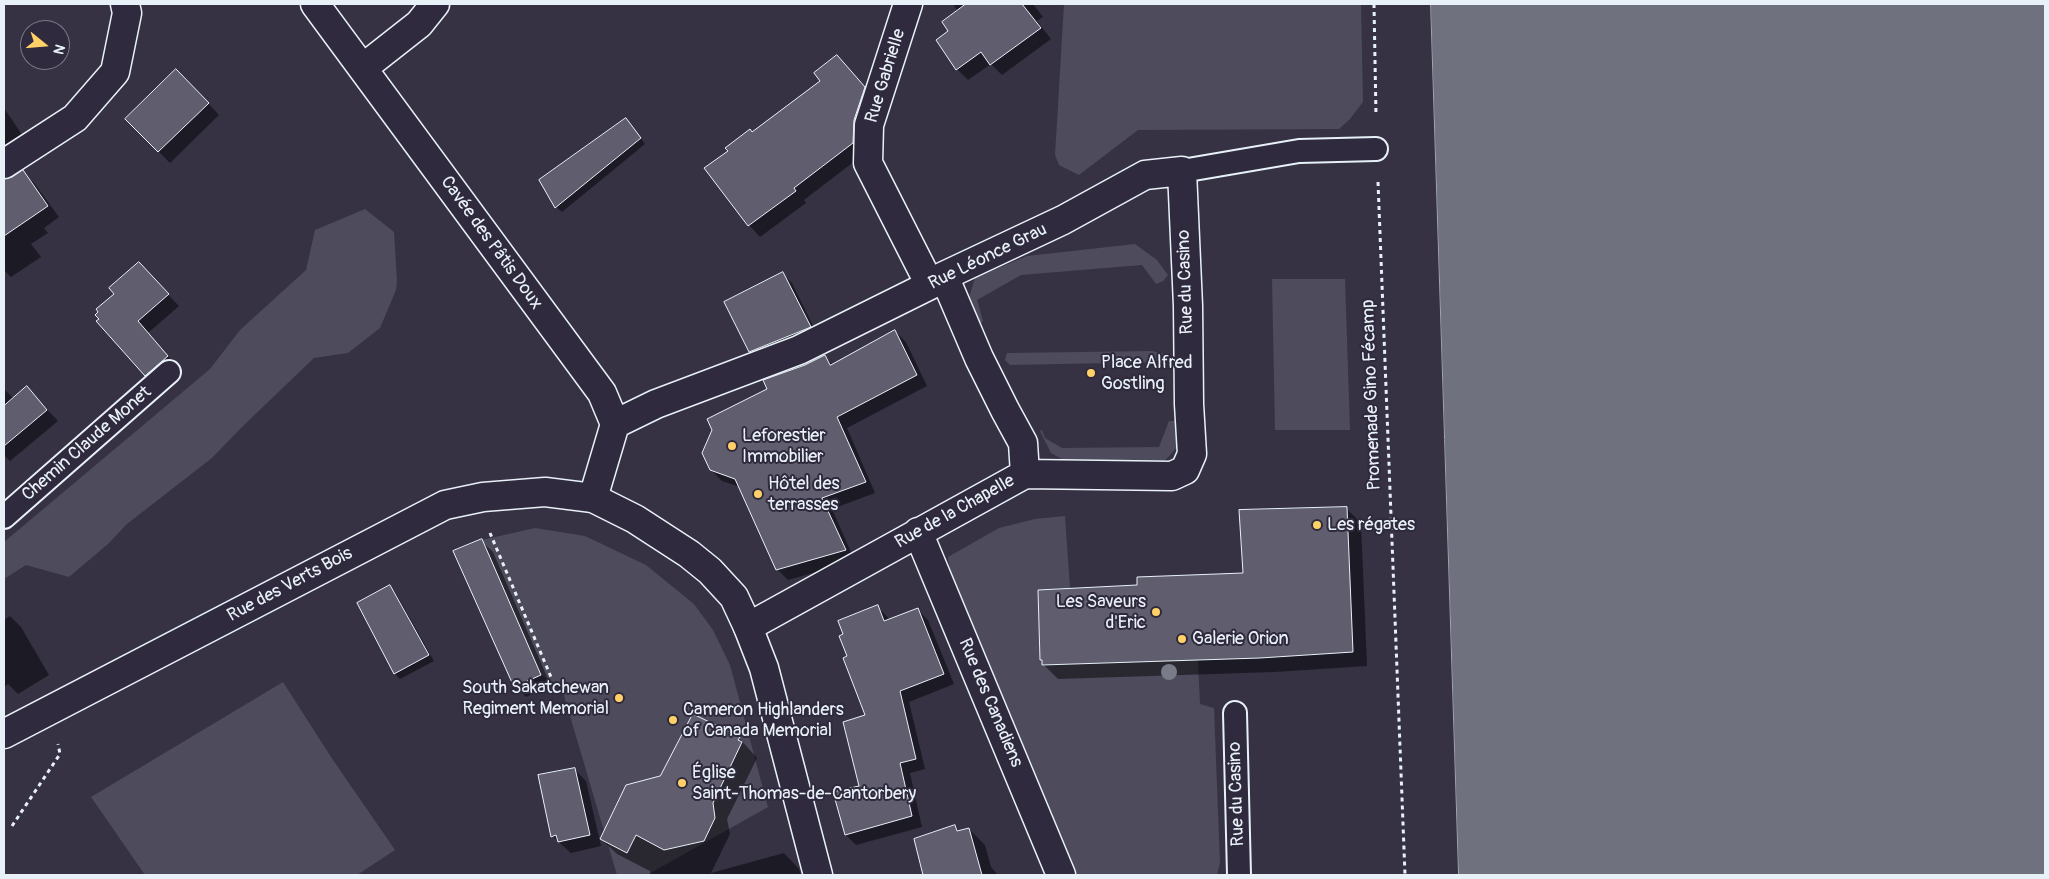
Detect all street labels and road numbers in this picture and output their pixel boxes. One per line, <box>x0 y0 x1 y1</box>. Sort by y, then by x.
street label: Rue Gabrielle <box>861 26 911 126</box>
street label: Cavée des Pâtis Doux <box>435 172 547 314</box>
street label: Rue Léonce Grau <box>925 219 1051 295</box>
street label: Rue du Casino <box>1173 229 1199 335</box>
street label: Promenade Gino Fécamp <box>1358 299 1386 491</box>
street label: Chemin Claude Monet <box>18 382 156 506</box>
street label: Rue de la Chapelle <box>891 470 1019 554</box>
street label: Rue des Verts Bois <box>224 543 356 627</box>
street label: Rue des Canadiens <box>953 635 1027 771</box>
street label: Rue du Casino <box>1224 741 1250 847</box>

